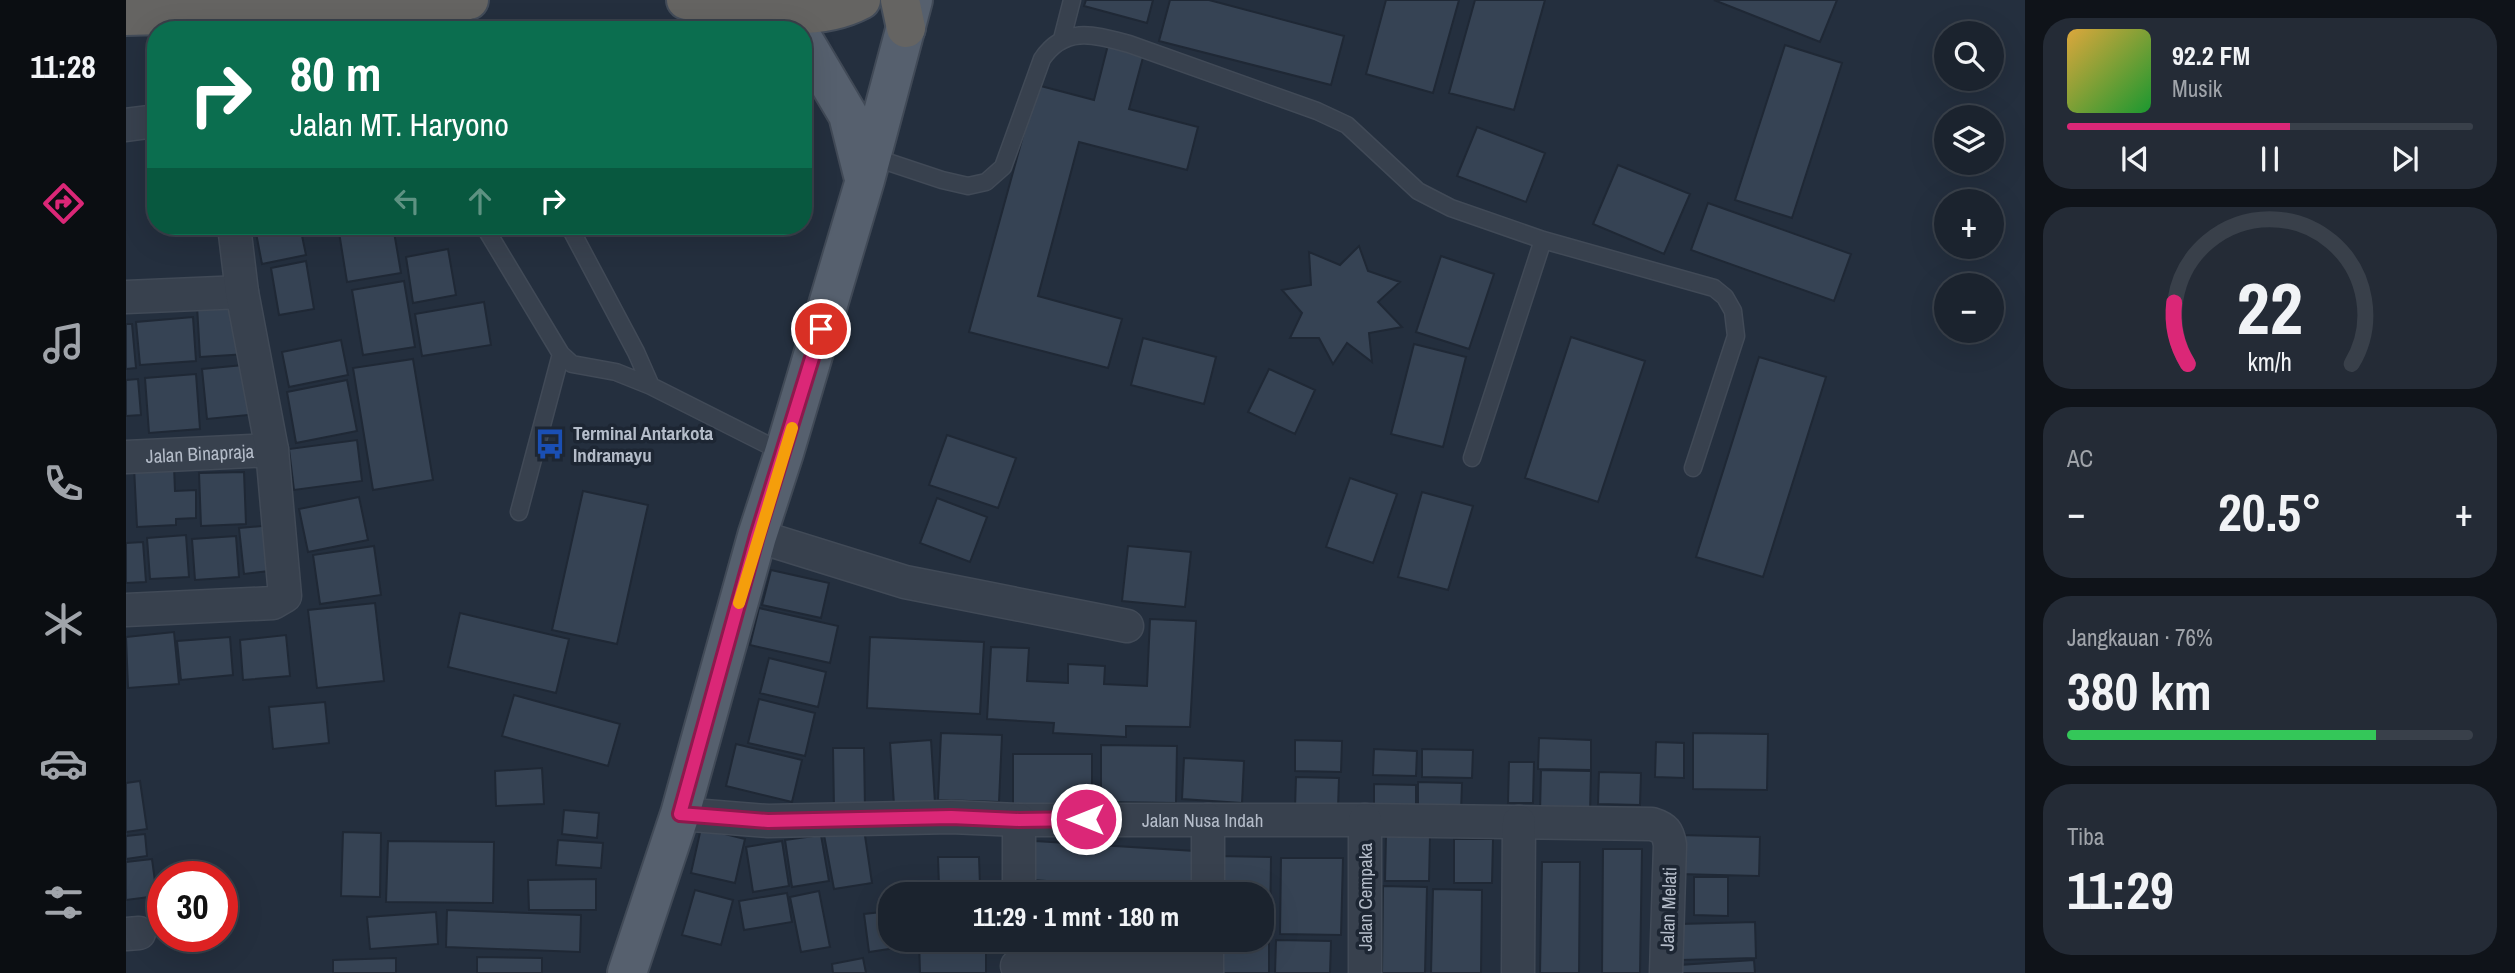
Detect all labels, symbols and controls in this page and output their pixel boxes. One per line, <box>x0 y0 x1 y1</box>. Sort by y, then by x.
map controls <box>1934 21 2004 343</box>
button: search <box>1934 21 2004 91</box>
text: 92.2 FM <box>2172 38 2250 73</box>
text: 80 m <box>290 40 382 106</box>
text: 11:28 <box>30 45 96 88</box>
icon: right <box>175 49 266 140</box>
text: Musik <box>2172 73 2222 104</box>
text: Jalan MT. Haryono <box>290 103 509 146</box>
button: layers <box>1934 105 2004 175</box>
icon: previous <box>2116 140 2154 178</box>
icon: pause <box>2251 140 2289 178</box>
icon: next <box>2386 140 2424 178</box>
icon: directions <box>39 179 88 228</box>
icon: left <box>388 182 426 220</box>
icon: ahead <box>461 182 499 220</box>
icon: right <box>534 182 572 220</box>
button: + <box>1934 189 2004 259</box>
text: 22 <box>2237 259 2303 357</box>
button: − <box>1934 273 2004 343</box>
pin <box>791 299 851 359</box>
icon: arrive <box>802 310 840 348</box>
icon: music <box>39 319 88 368</box>
text: km/h <box>2248 345 2292 379</box>
place label: Terminal Antarkota Indramayu <box>573 420 714 468</box>
bus stop icon: Terminal Antarkota Indramayu <box>533 427 567 461</box>
street label: Jalan Binapraja <box>145 438 255 469</box>
text: AC <box>2067 443 2093 474</box>
icon: phone <box>39 459 88 508</box>
text: 20.5° <box>2218 477 2322 547</box>
text: − <box>2067 487 2085 538</box>
text: + <box>2455 487 2473 538</box>
icon: climate <box>39 599 88 648</box>
text: Jangkauan · 76% <box>2067 622 2213 653</box>
text: 380 km <box>2067 656 2212 726</box>
icon: car <box>39 739 88 788</box>
position arrow <box>1049 782 1123 856</box>
street label: Jalan Nusa Indah <box>1142 807 1263 833</box>
text: Tiba <box>2067 821 2104 852</box>
street label: Jalan Cempaka <box>1352 843 1378 951</box>
text: 11:29 <box>2067 855 2174 925</box>
speed limit sign: 30 <box>147 861 238 952</box>
street label: Jalan Melati <box>1654 867 1682 951</box>
icon: filters <box>39 878 88 927</box>
text: 11:29 · 1 mnt · 180 m <box>973 899 1179 934</box>

